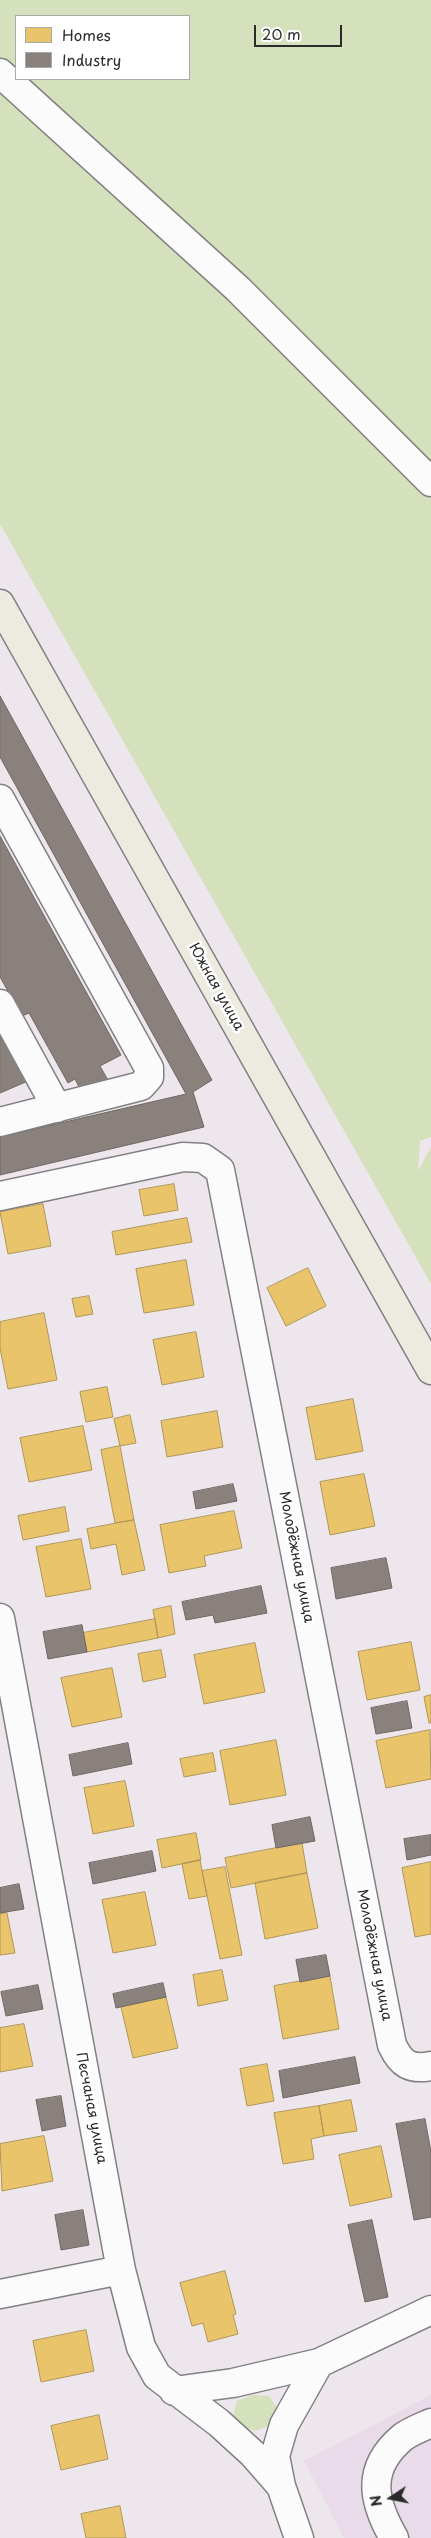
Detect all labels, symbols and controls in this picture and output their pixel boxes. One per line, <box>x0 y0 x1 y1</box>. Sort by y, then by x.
legend <box>15 15 190 80</box>
scale bar <box>256 15 344 47</box>
text: 20 m <box>262 22 301 45</box>
text: Homes <box>62 23 111 46</box>
text: Industry <box>62 48 121 71</box>
street label: Южная улица <box>185 940 247 1034</box>
street label: Молодёжная улица <box>275 1490 317 1624</box>
street label: Молодёжная улица <box>353 1888 395 2022</box>
street label: Песчаная улица <box>72 2051 110 2165</box>
north arrow <box>366 2473 416 2523</box>
text: N <box>364 2494 387 2508</box>

